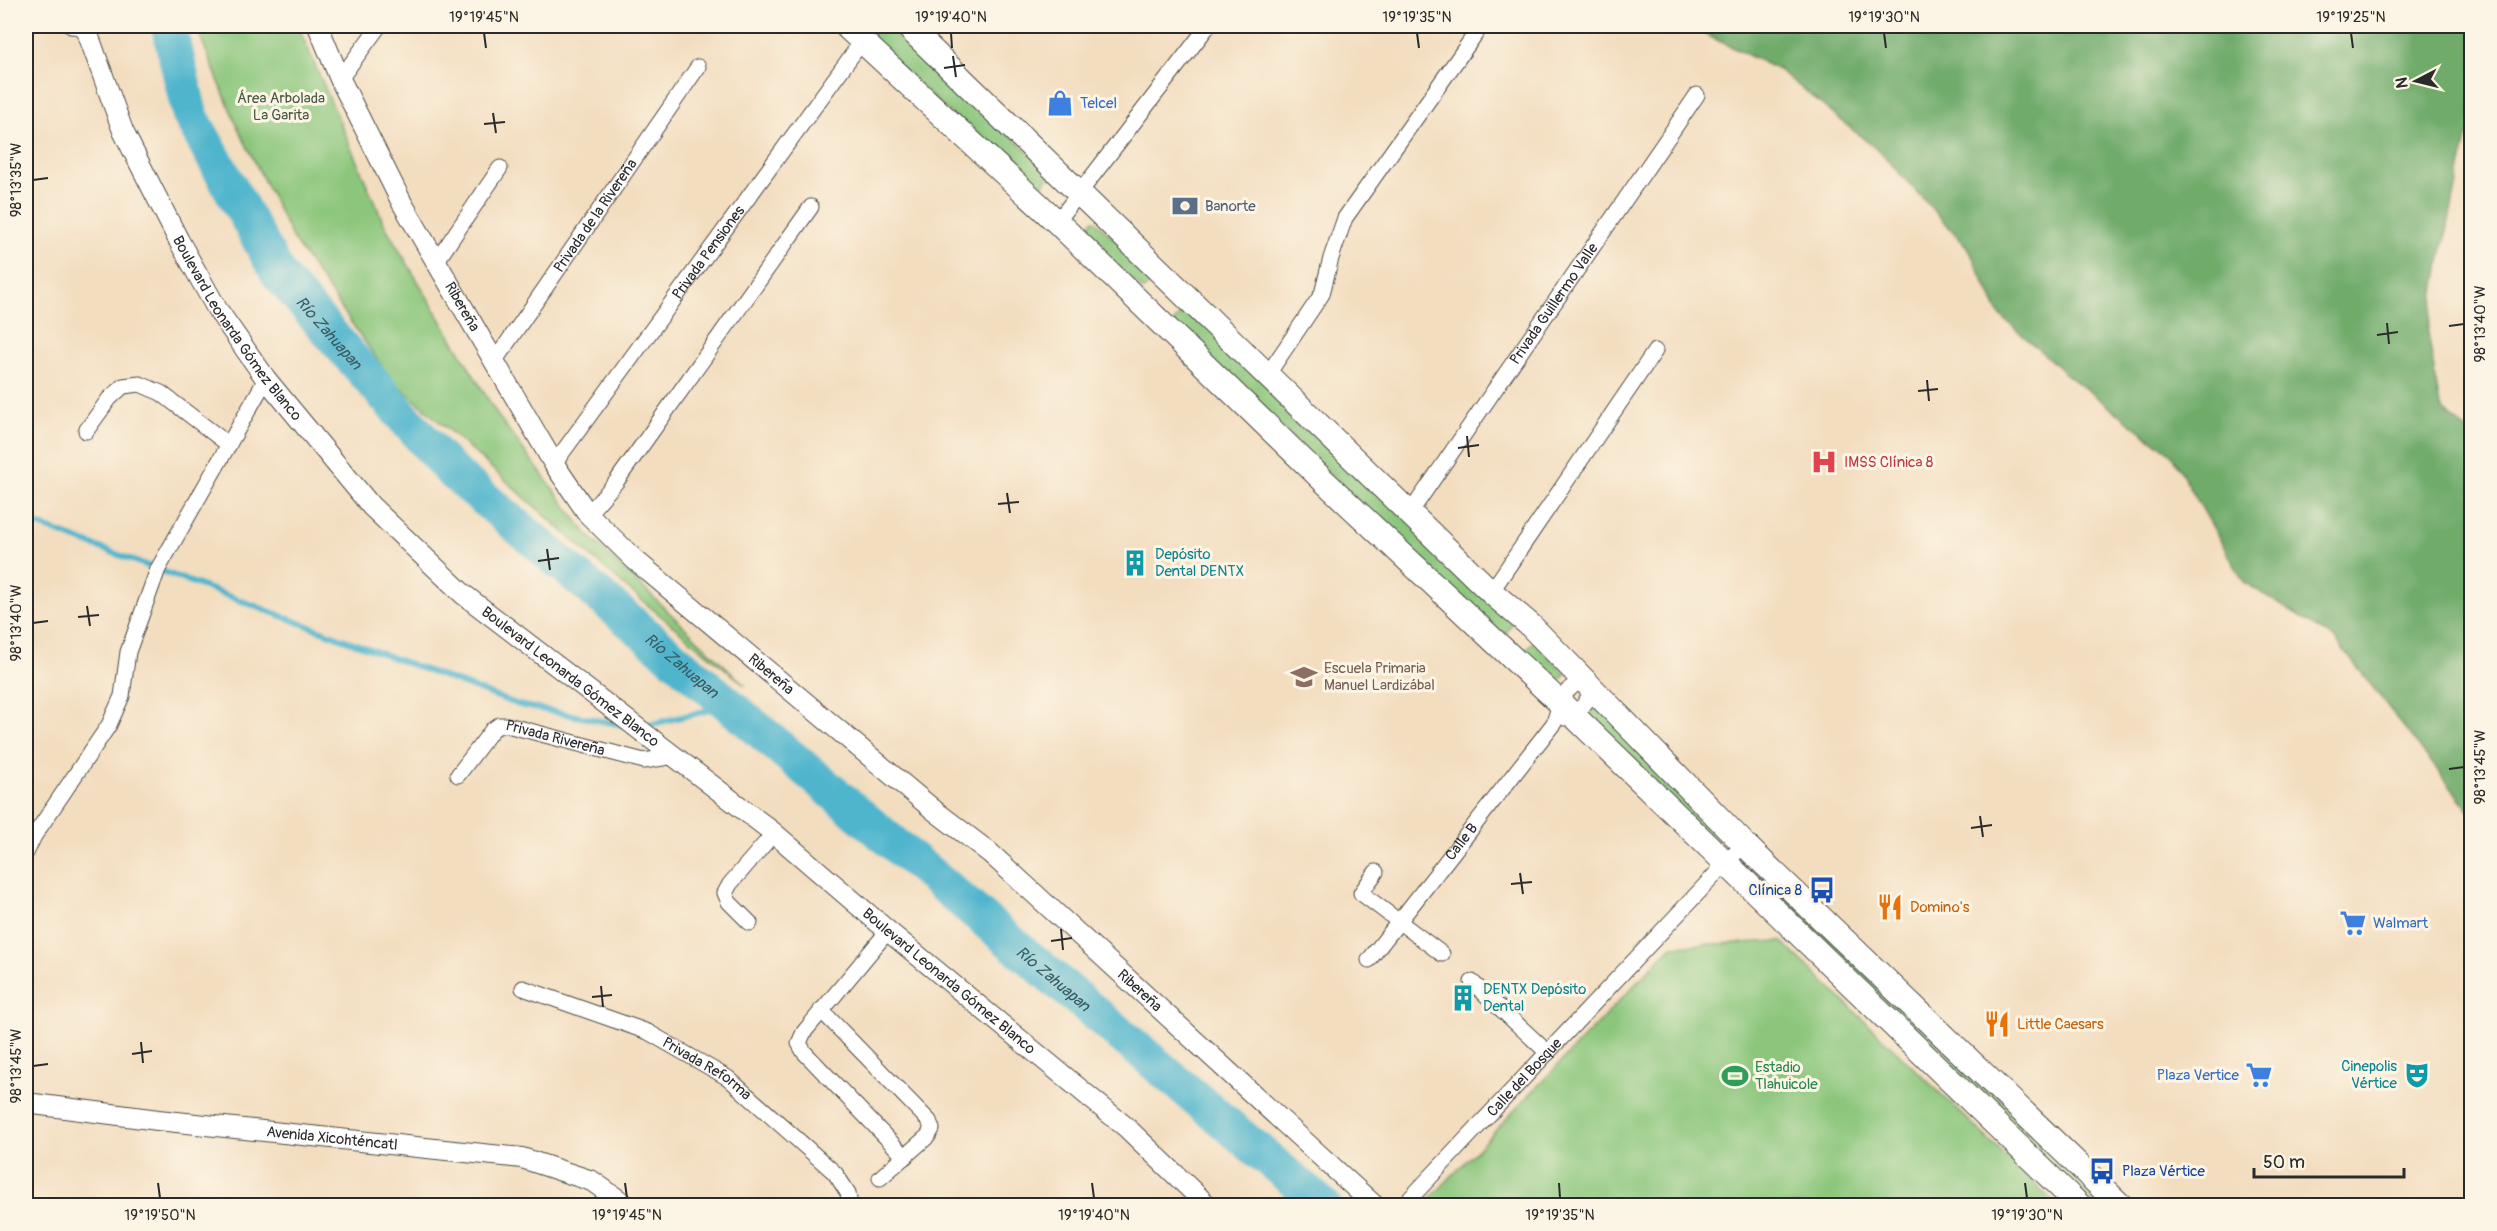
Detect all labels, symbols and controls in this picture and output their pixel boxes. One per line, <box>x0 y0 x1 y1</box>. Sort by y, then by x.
text: 19°19'45"N <box>449 8 519 27</box>
text: 19°19'40"N <box>915 8 987 27</box>
text: 19°19'35"N <box>1382 8 1452 27</box>
text: 19°19'30"N <box>1848 8 1920 27</box>
text: 19°19'25"N <box>2316 8 2386 27</box>
north arrow <box>2386 51 2446 111</box>
text: N <box>2391 76 2413 89</box>
shop icon: Telcel <box>1045 88 1075 118</box>
park label: Área Arbolada La Garita <box>237 89 325 125</box>
place label: Telcel <box>1080 94 1117 113</box>
text: 98°13'35"W <box>7 143 26 217</box>
street label: Privada de la Rivereña <box>550 155 642 276</box>
bank icon: Banorte <box>1170 191 1200 221</box>
place label: Banorte <box>1205 197 1256 216</box>
street label: Privada Pensiones <box>668 202 749 303</box>
street label: Boulevard Leonarda Gómez Blanco <box>168 233 306 425</box>
street label: Privada Guillermo Valle <box>1506 239 1603 368</box>
street label: Ribereña <box>440 279 484 335</box>
text: 98°13'40"W <box>2471 285 2490 362</box>
water label: Río Zahuapan <box>291 292 367 375</box>
hospital icon: IMSS Clínica 8 <box>1809 447 1839 477</box>
place label: IMSS Clínica 8 <box>1844 453 1934 472</box>
place label: Depósito Dental DENTX <box>1155 545 1244 581</box>
building icon: Depósito Dental DENTX <box>1120 548 1150 578</box>
text: 98°13'40"W <box>7 584 26 661</box>
street label: Boulevard Leonarda Gómez Blanco <box>477 603 663 751</box>
water label: Río Zahuapan <box>640 629 723 703</box>
street label: Ribereña <box>744 650 798 699</box>
place label: Escuela Primaria Manuel Lardizábal <box>1324 659 1435 695</box>
school or university icon: Escuela Primaria Manuel Lardizábal <box>1289 662 1319 692</box>
street label: Privada Rivereña <box>504 716 607 760</box>
text: 98°13'45"W <box>2471 729 2490 804</box>
street label: Calle B <box>1441 819 1482 865</box>
bus stop icon: Clínica 8 <box>1807 875 1837 905</box>
place label: Clínica 8 <box>1748 881 1802 900</box>
restaurant icon: Domino's <box>1875 892 1905 922</box>
place label: Domino's <box>1910 898 1970 917</box>
street label: Boulevard Leonarda Gómez Blanco <box>858 904 1039 1059</box>
supermarket icon: Walmart <box>2338 908 2368 938</box>
place label: Walmart <box>2373 914 2429 933</box>
water label: Río Zahuapan <box>1012 942 1095 1017</box>
street label: Ribereña <box>1113 965 1166 1016</box>
place label: DENTX Depósito Dental <box>1483 980 1586 1016</box>
building icon: DENTX Depósito Dental <box>1448 983 1478 1013</box>
restaurant icon: Little Caesars <box>1982 1009 2012 1039</box>
place label: Little Caesars <box>2017 1015 2104 1034</box>
text: 98°13'45"W <box>7 1028 26 1103</box>
street label: Privada Reforma <box>659 1033 755 1104</box>
street label: Calle del Bosque <box>1483 1034 1567 1121</box>
place label: Cinepolis Vértice <box>2341 1057 2398 1093</box>
place label: Estadio Tlahuicole <box>1755 1058 1818 1094</box>
supermarket icon: Plaza Vertice <box>2244 1060 2274 1090</box>
theatre icon: Cinepolis Vértice <box>2402 1060 2432 1090</box>
sports icon: Estadio Tlahuicole <box>1720 1061 1750 1091</box>
place label: Plaza Vertice <box>2157 1066 2240 1085</box>
street label: Avenida Xicohténcatl <box>265 1122 398 1155</box>
scale bar <box>2254 1141 2404 1179</box>
text: 50 m <box>2263 1151 2305 1174</box>
bus stop icon: Plaza Vértice <box>2087 1156 2117 1186</box>
place label: Plaza Vértice <box>2122 1162 2206 1181</box>
text: 19°19'50"N <box>124 1206 196 1225</box>
text: 19°19'45"N <box>592 1206 662 1225</box>
text: 19°19'40"N <box>1058 1206 1130 1225</box>
text: 19°19'35"N <box>1525 1206 1595 1225</box>
text: 19°19'30"N <box>1991 1206 2063 1225</box>

